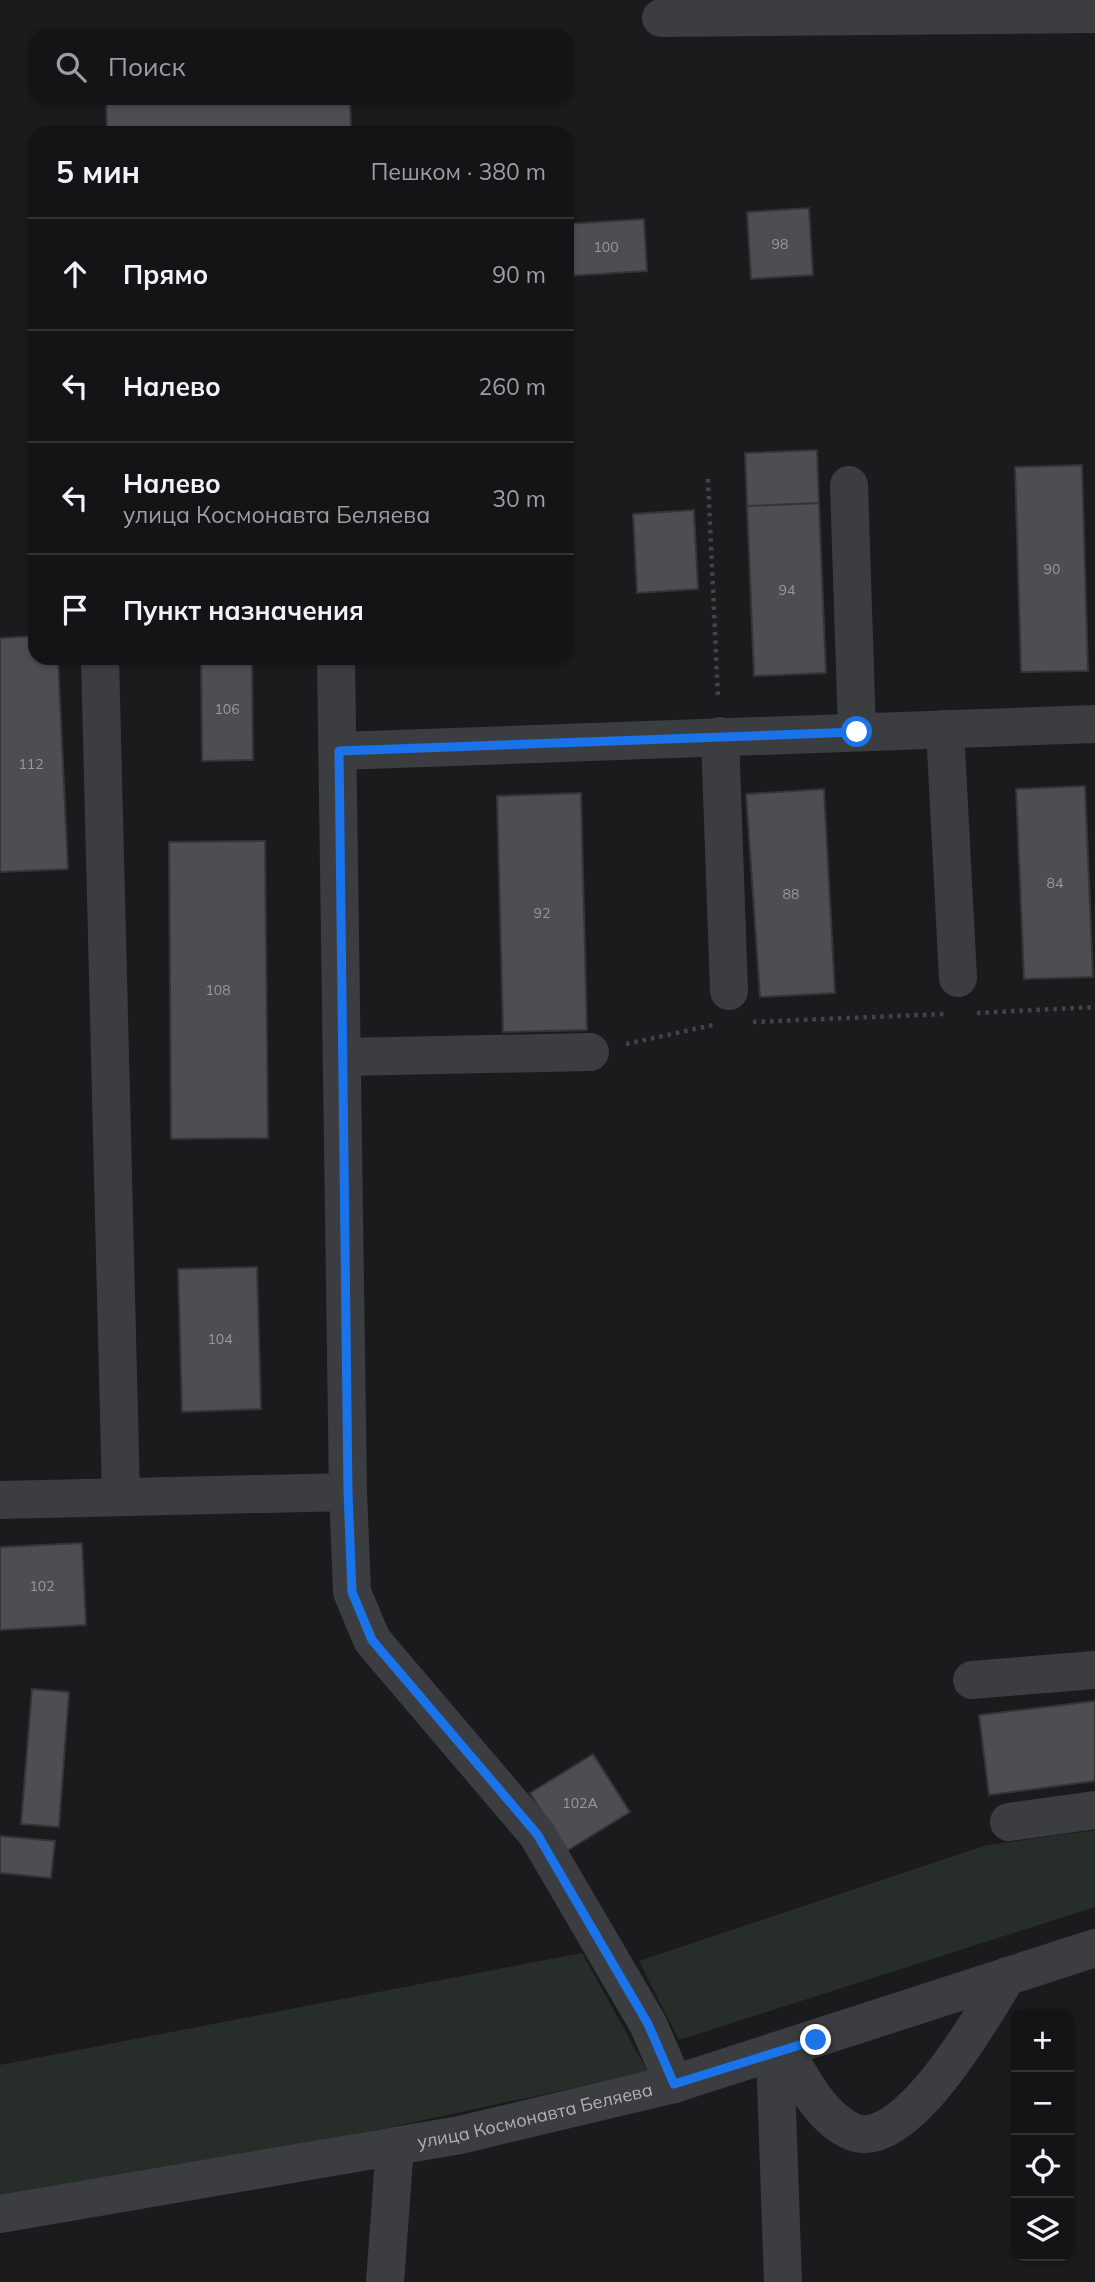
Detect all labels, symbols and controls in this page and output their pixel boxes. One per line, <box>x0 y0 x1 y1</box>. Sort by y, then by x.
search box <box>28 28 574 105</box>
icon: search <box>52 48 90 86</box>
text: Поиск <box>108 50 186 83</box>
text: 5 мин <box>56 153 140 191</box>
text: Пешком · 380 m <box>371 157 546 186</box>
house number: 98 <box>772 235 788 253</box>
house number: 100 <box>593 238 619 256</box>
icon: ahead <box>56 255 94 293</box>
text: Прямо <box>123 258 208 291</box>
text: 90 m <box>492 260 546 289</box>
icon: left <box>56 367 94 405</box>
text: Налево <box>123 370 221 403</box>
text: 260 m <box>478 372 546 401</box>
text: Налево <box>123 467 221 500</box>
icon: left <box>56 479 94 517</box>
text: 30 m <box>492 484 546 513</box>
text: улица Космонавта Беляева <box>123 500 430 529</box>
house number: 90 <box>1044 560 1060 578</box>
house number: 94 <box>779 581 796 599</box>
icon: arrive <box>56 591 94 629</box>
text: Пункт назначения <box>123 594 364 627</box>
house number: 106 <box>214 700 240 718</box>
route start <box>841 716 872 747</box>
house number: 112 <box>18 755 44 773</box>
house number: 84 <box>1047 874 1064 892</box>
house number: 88 <box>783 885 799 903</box>
house number: 92 <box>534 904 550 922</box>
house number: 108 <box>205 981 231 999</box>
house number: 104 <box>207 1330 233 1348</box>
house number: 102 <box>29 1577 55 1595</box>
house number: 102А <box>562 1794 598 1812</box>
map controls <box>1011 2009 1074 2261</box>
button: + <box>1011 2009 1074 2072</box>
route end <box>800 2024 831 2055</box>
button: − <box>1011 2072 1074 2135</box>
street label: улица Космонавта Беляева <box>416 2078 655 2153</box>
button: locate <box>1011 2135 1074 2198</box>
button: layers <box>1011 2198 1074 2261</box>

